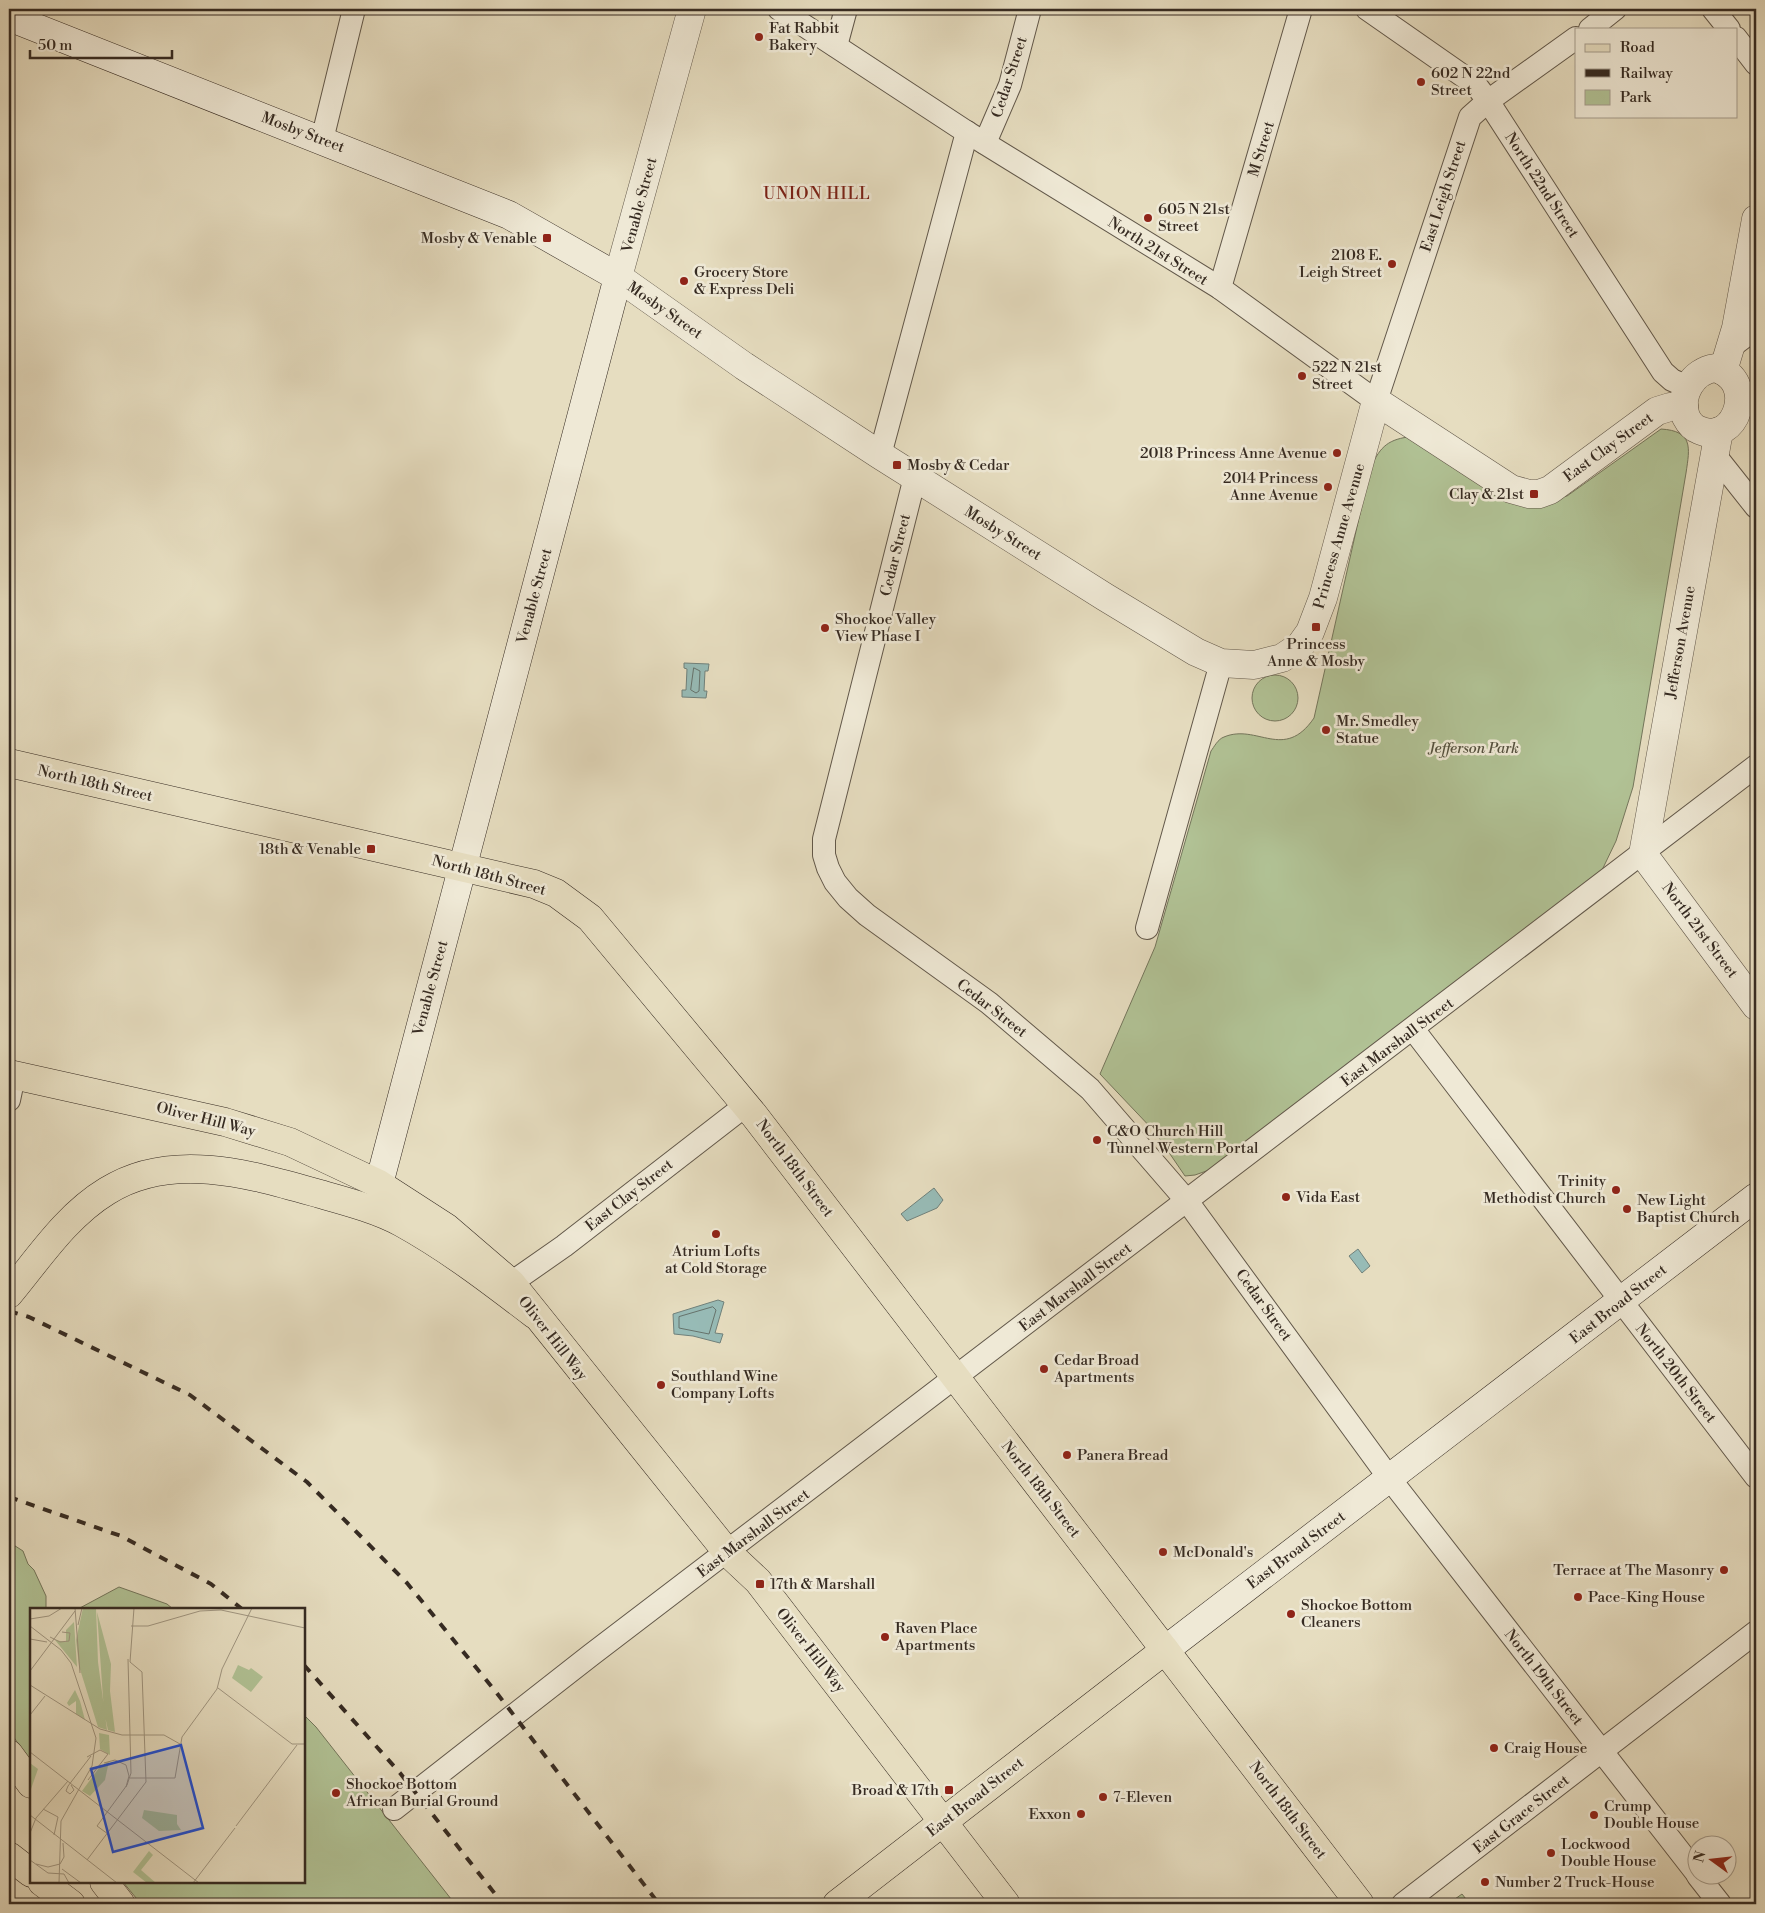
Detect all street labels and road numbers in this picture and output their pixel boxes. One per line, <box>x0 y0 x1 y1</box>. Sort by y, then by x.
street label: Cedar Street <box>987 33 1032 120</box>
street label: Mosby Street <box>258 108 348 157</box>
street label: M Street <box>1244 118 1279 179</box>
street label: North 22nd Street <box>1500 129 1583 242</box>
street label: East Leigh Street <box>1417 137 1471 254</box>
street label: Venable Street <box>617 155 662 256</box>
street label: North 21st Street <box>1104 213 1212 290</box>
street label: Mosby Street <box>623 277 707 344</box>
street label: East Clay Street <box>1560 408 1657 486</box>
street label: Princess Anne Avenue <box>1310 461 1369 611</box>
street label: Mosby Street <box>960 502 1046 565</box>
street label: Cedar Street <box>876 511 915 598</box>
street label: Venable Street <box>512 546 557 647</box>
street label: Jefferson Avenue <box>1661 584 1700 701</box>
street label: North 18th Street <box>36 761 155 806</box>
street label: North 18th Street <box>430 851 549 900</box>
street label: North 21st Street <box>1657 879 1742 982</box>
street label: Venable Street <box>408 938 453 1039</box>
street label: Cedar Street <box>953 975 1031 1042</box>
street label: East Marshall Street <box>1337 993 1458 1091</box>
street label: Oliver Hill Way <box>154 1098 258 1141</box>
street label: North 18th Street <box>752 1116 838 1221</box>
street label: East Clay Street <box>582 1155 678 1236</box>
street label: East Marshall Street <box>1015 1238 1136 1336</box>
street label: East Broad Street <box>1566 1260 1671 1348</box>
street label: Cedar Street <box>1231 1266 1296 1346</box>
street label: Oliver Hill Way <box>514 1292 592 1385</box>
street label: North 20th Street <box>1631 1320 1721 1427</box>
street label: North 18th Street <box>997 1437 1085 1542</box>
street label: East Marshall Street <box>693 1484 814 1582</box>
street label: East Broad Street <box>1243 1507 1350 1594</box>
street label: Oliver Hill Way <box>772 1604 850 1697</box>
street label: North 19th Street <box>1500 1625 1588 1730</box>
street label: East Broad Street <box>923 1753 1028 1841</box>
street label: North 18th Street <box>1245 1758 1331 1863</box>
street label: East Grace Street <box>1469 1770 1574 1858</box>

